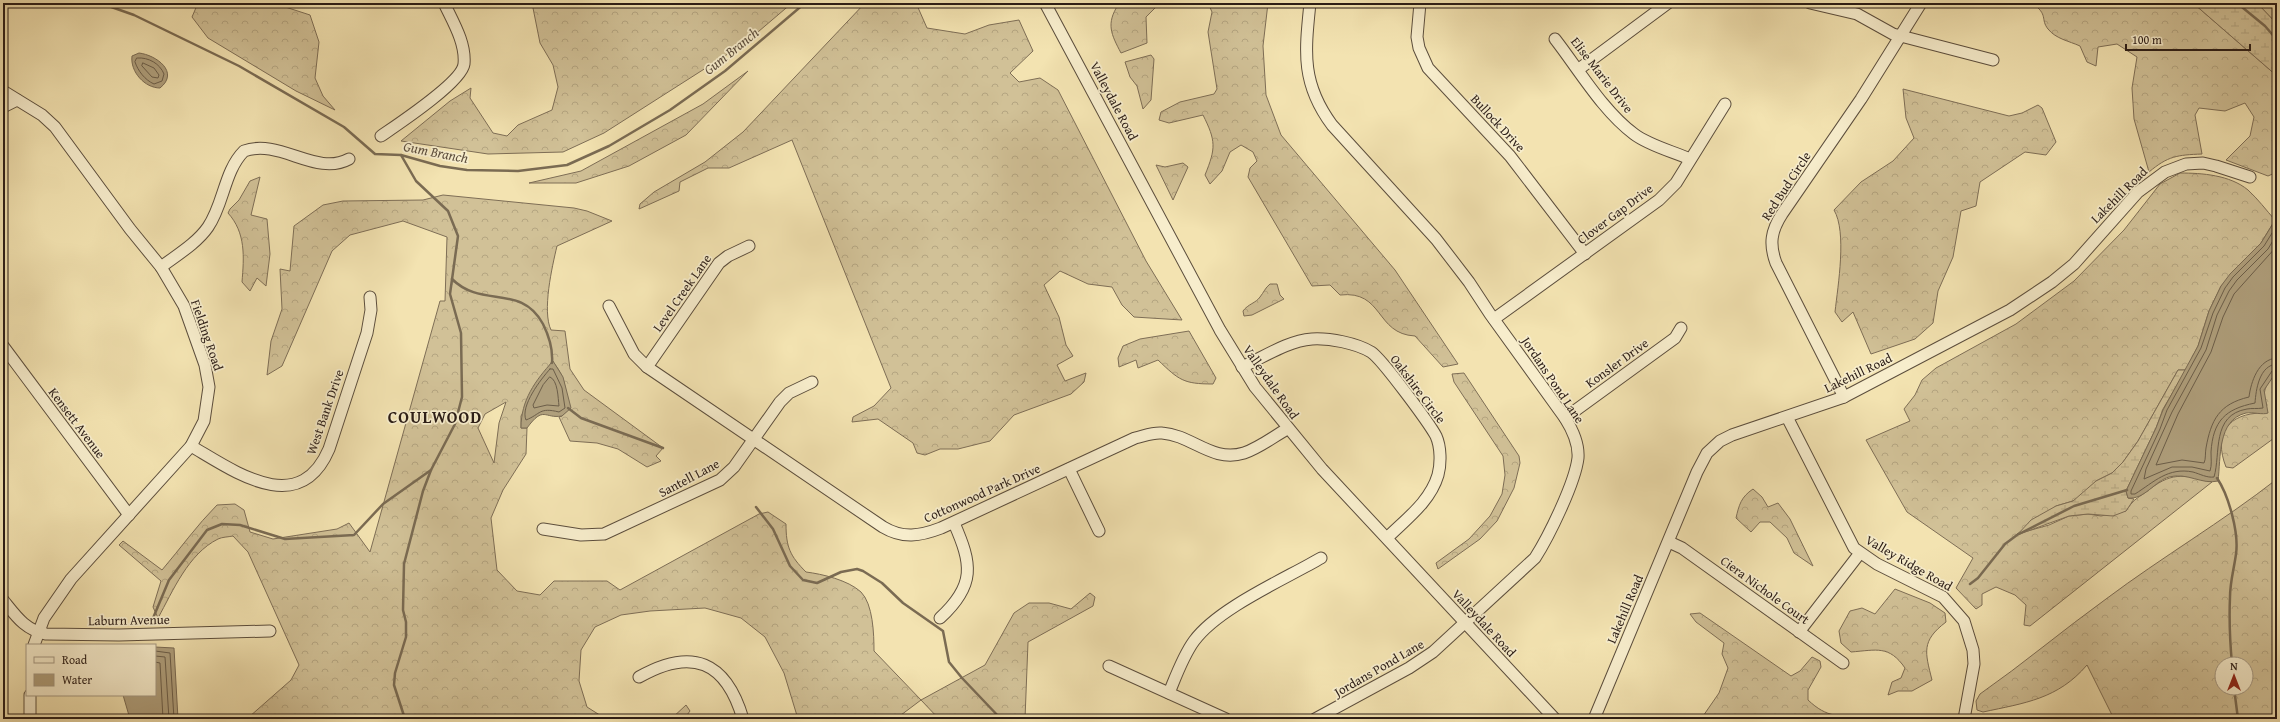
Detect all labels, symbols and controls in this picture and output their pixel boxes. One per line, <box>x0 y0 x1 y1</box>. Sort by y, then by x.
water label: Gum Branch <box>699 23 763 79</box>
scale bar <box>2126 26 2250 52</box>
text: 100 m <box>2132 31 2162 48</box>
street label: Elise Marie Drive <box>1566 33 1638 117</box>
street label: Valleydale Road <box>1085 58 1143 144</box>
street label: Bullock Drive <box>1466 90 1530 156</box>
water label: Gum Branch <box>402 136 470 168</box>
street label: Red Bud Circle <box>1757 148 1815 224</box>
street label: Lakehill Road <box>2086 162 2152 228</box>
street label: Clover Gap Drive <box>1573 179 1657 249</box>
street label: Level Creek Lane <box>648 250 716 336</box>
street label: Fielding Road <box>186 297 228 373</box>
street label: Jordans Pond Lane <box>1516 331 1589 427</box>
street label: Konsler Drive <box>1582 334 1652 392</box>
street label: Valleydale Road <box>1238 341 1304 423</box>
street label: Lakehill Road <box>1821 348 1895 398</box>
street label: Oakshire Circle <box>1386 351 1450 427</box>
street label: West Bank Drive <box>302 367 348 457</box>
street label: Kensett Avenue <box>44 384 110 462</box>
district label: COULWOOD <box>388 404 482 429</box>
street label: Santell Lane <box>655 454 723 502</box>
street label: Cottonwood Park Drive <box>921 459 1043 527</box>
street label: Valley Ridge Road <box>1862 530 1956 596</box>
street label: Ciera Nichole Court <box>1717 551 1814 629</box>
street label: Lakehill Road <box>1602 572 1648 646</box>
street label: Valleydale Road <box>1447 585 1521 661</box>
street label: Laburn Avenue <box>88 610 170 630</box>
street label: Jordans Pond Lane <box>1329 635 1427 702</box>
legend <box>26 644 156 696</box>
text: Road <box>62 651 88 668</box>
north arrow <box>2214 656 2254 696</box>
text: N <box>2230 658 2238 674</box>
text: Water <box>62 671 92 688</box>

